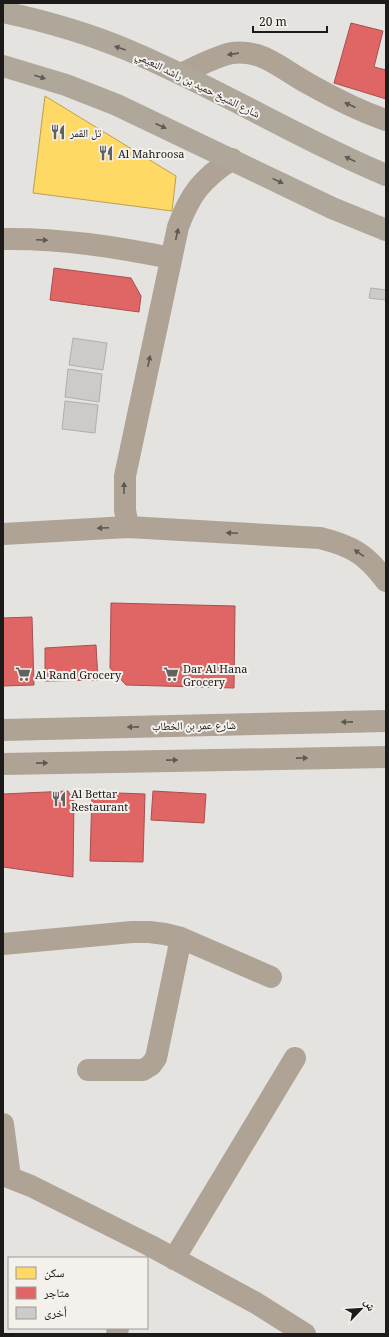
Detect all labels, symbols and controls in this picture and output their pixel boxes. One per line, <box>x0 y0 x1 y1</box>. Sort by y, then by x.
scale bar <box>253 8 327 34</box>
text: 20 m <box>259 13 287 30</box>
one-way arrow <box>114 44 126 50</box>
street label: شارع الشيخ حميد بن راشد النعيمي <box>132 47 263 122</box>
one-way arrow <box>227 51 239 57</box>
one-way arrow <box>35 74 47 80</box>
one-way arrow <box>344 102 356 108</box>
restaurant icon: تل القمر <box>49 123 67 141</box>
one-way arrow <box>155 123 166 129</box>
place label: تل القمر <box>69 125 102 140</box>
restaurant icon: Al Mahroosa <box>97 144 115 162</box>
place label: Al Mahroosa <box>118 146 185 161</box>
one-way arrow <box>345 156 356 162</box>
one-way arrow <box>272 178 284 184</box>
one-way arrow <box>174 227 180 239</box>
one-way arrow <box>36 237 48 244</box>
one-way arrow <box>147 355 153 367</box>
one-way arrow <box>121 482 128 494</box>
one-way arrow <box>97 525 109 532</box>
one-way arrow <box>226 530 238 537</box>
one-way arrow <box>354 549 364 557</box>
place label: Dar Al Hana Grocery <box>183 661 247 689</box>
supermarket icon: Al Rand Grocery <box>14 665 32 683</box>
supermarket icon: Dar Al Hana Grocery <box>162 665 180 683</box>
place label: Al Rand Grocery <box>35 667 122 682</box>
street label: شارع عمر بن الخطاب <box>152 717 236 733</box>
one-way arrow <box>340 719 353 725</box>
one-way arrow <box>126 724 139 730</box>
one-way arrow <box>296 755 309 761</box>
one-way arrow <box>166 757 178 764</box>
one-way arrow <box>36 760 49 766</box>
place label: Al Bettar Restaurant <box>71 786 128 814</box>
restaurant icon: Al Bettar Restaurant <box>50 790 68 808</box>
legend <box>8 1257 148 1329</box>
text: سكن <box>44 1264 65 1281</box>
text: متاجر <box>43 1284 69 1301</box>
north arrow <box>341 1289 381 1329</box>
text: ش <box>360 1296 380 1314</box>
text: أخرى <box>44 1304 67 1321</box>

